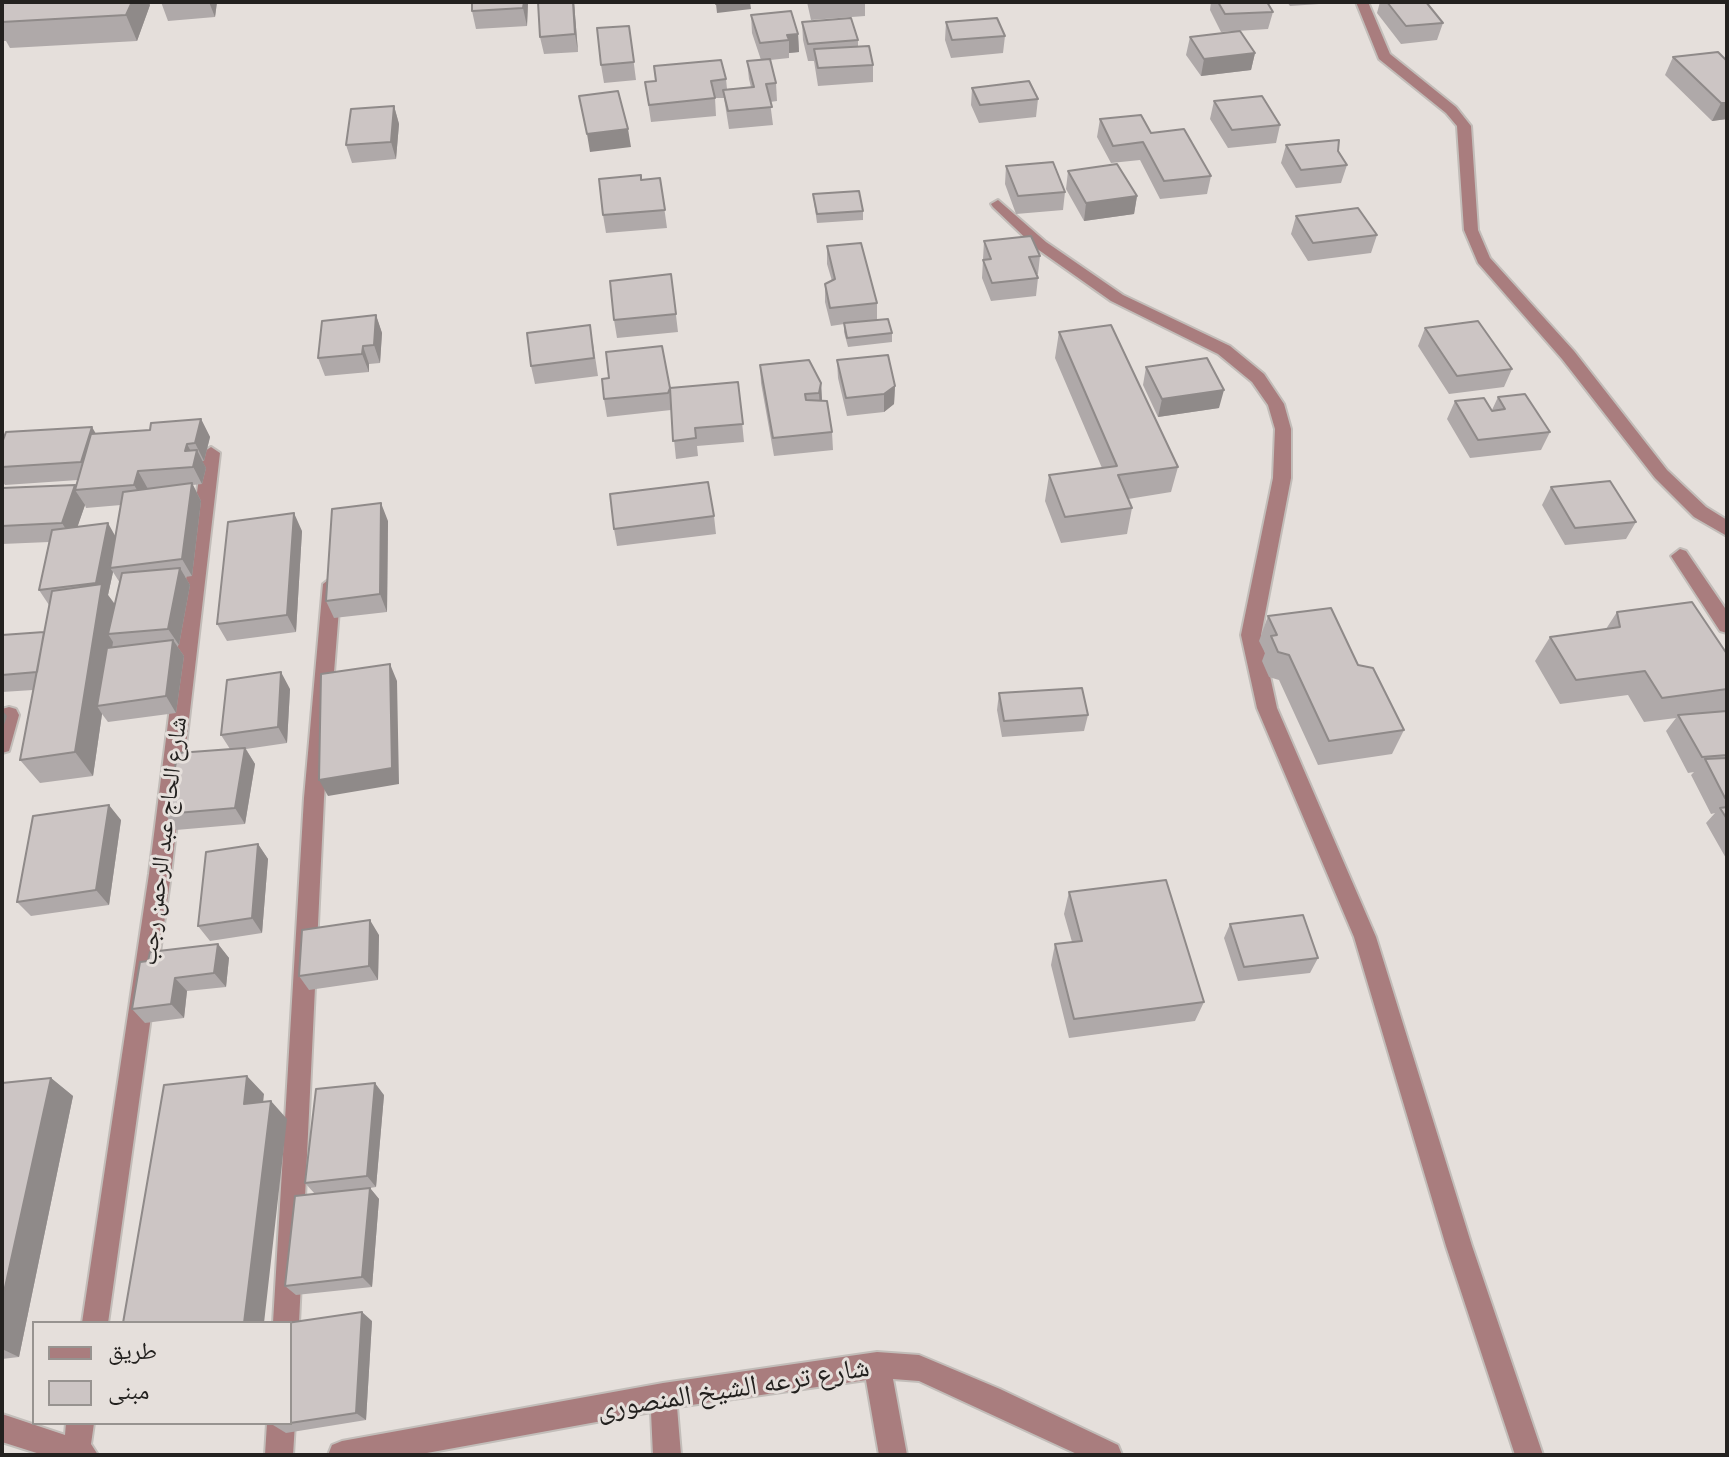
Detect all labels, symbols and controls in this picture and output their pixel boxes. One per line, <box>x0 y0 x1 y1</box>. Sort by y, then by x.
street label: شارع الحاج عبد الرحمن رجب <box>133 715 193 967</box>
legend <box>32 1321 292 1425</box>
text: طريق <box>108 1337 157 1364</box>
street label: شارع ترعه الشيخ المنصورى <box>594 1350 872 1426</box>
text: مبنى <box>108 1377 149 1404</box>

